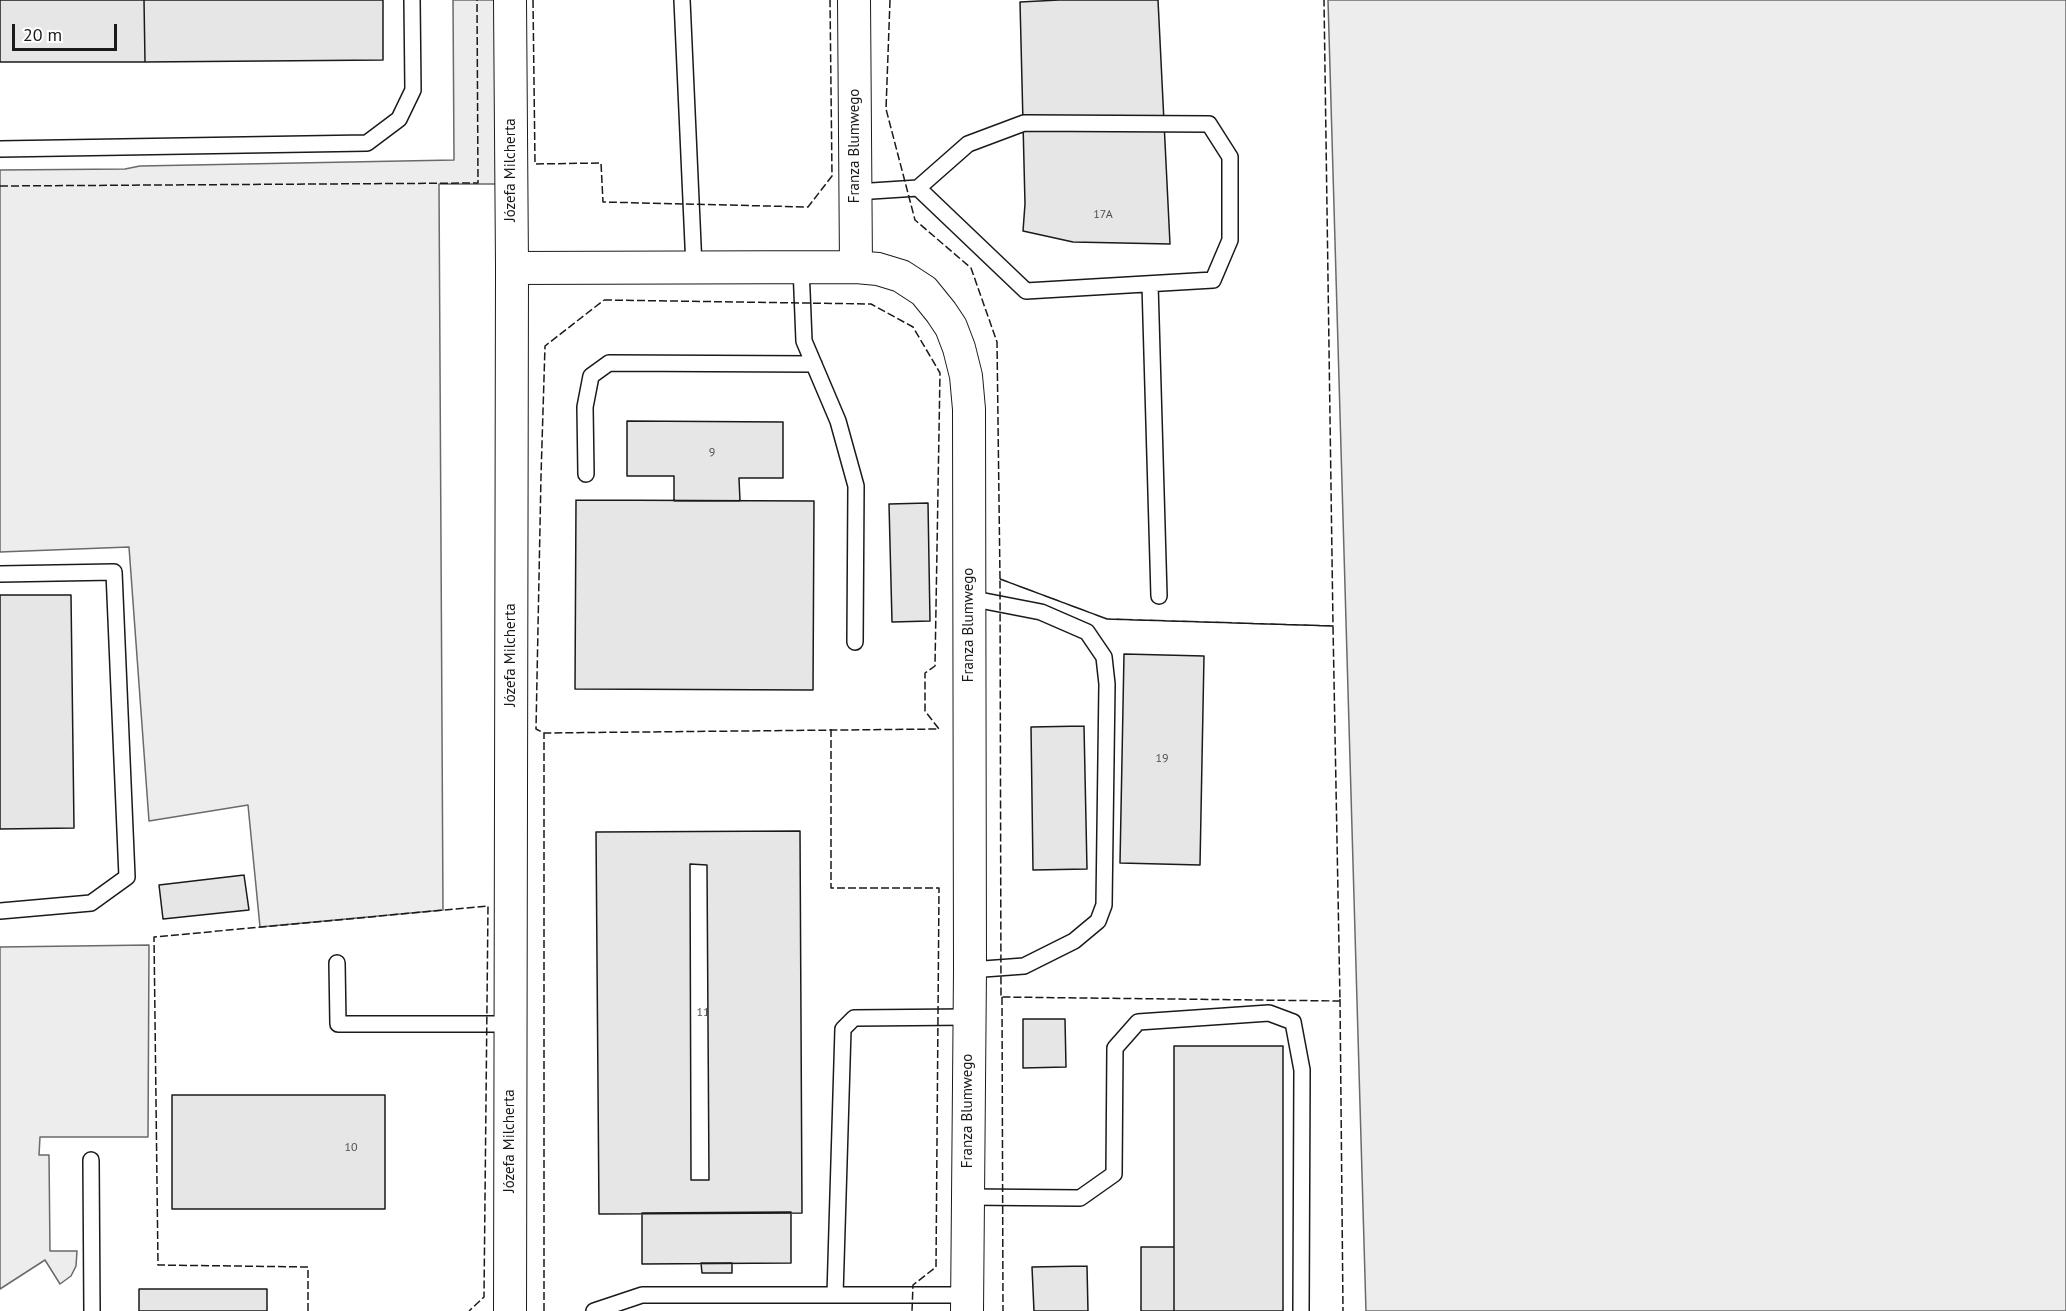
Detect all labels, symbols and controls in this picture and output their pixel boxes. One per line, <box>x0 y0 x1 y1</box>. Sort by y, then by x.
scale bar <box>15 12 120 50</box>
text: 20 m <box>23 23 62 46</box>
street label: Franza Blumwego <box>846 89 864 203</box>
street label: Józefa Milcherta <box>502 118 520 222</box>
house number: 17A <box>1093 208 1113 222</box>
house number: 9 <box>709 446 715 460</box>
street label: Franza Blumwego <box>960 568 978 682</box>
street label: Józefa Milcherta <box>502 603 520 707</box>
house number: 19 <box>1155 752 1169 766</box>
house number: 11 <box>696 1006 710 1020</box>
street label: Franza Blumwego <box>959 1054 977 1168</box>
street label: Józefa Milcherta <box>501 1089 519 1193</box>
house number: 10 <box>344 1141 358 1155</box>

